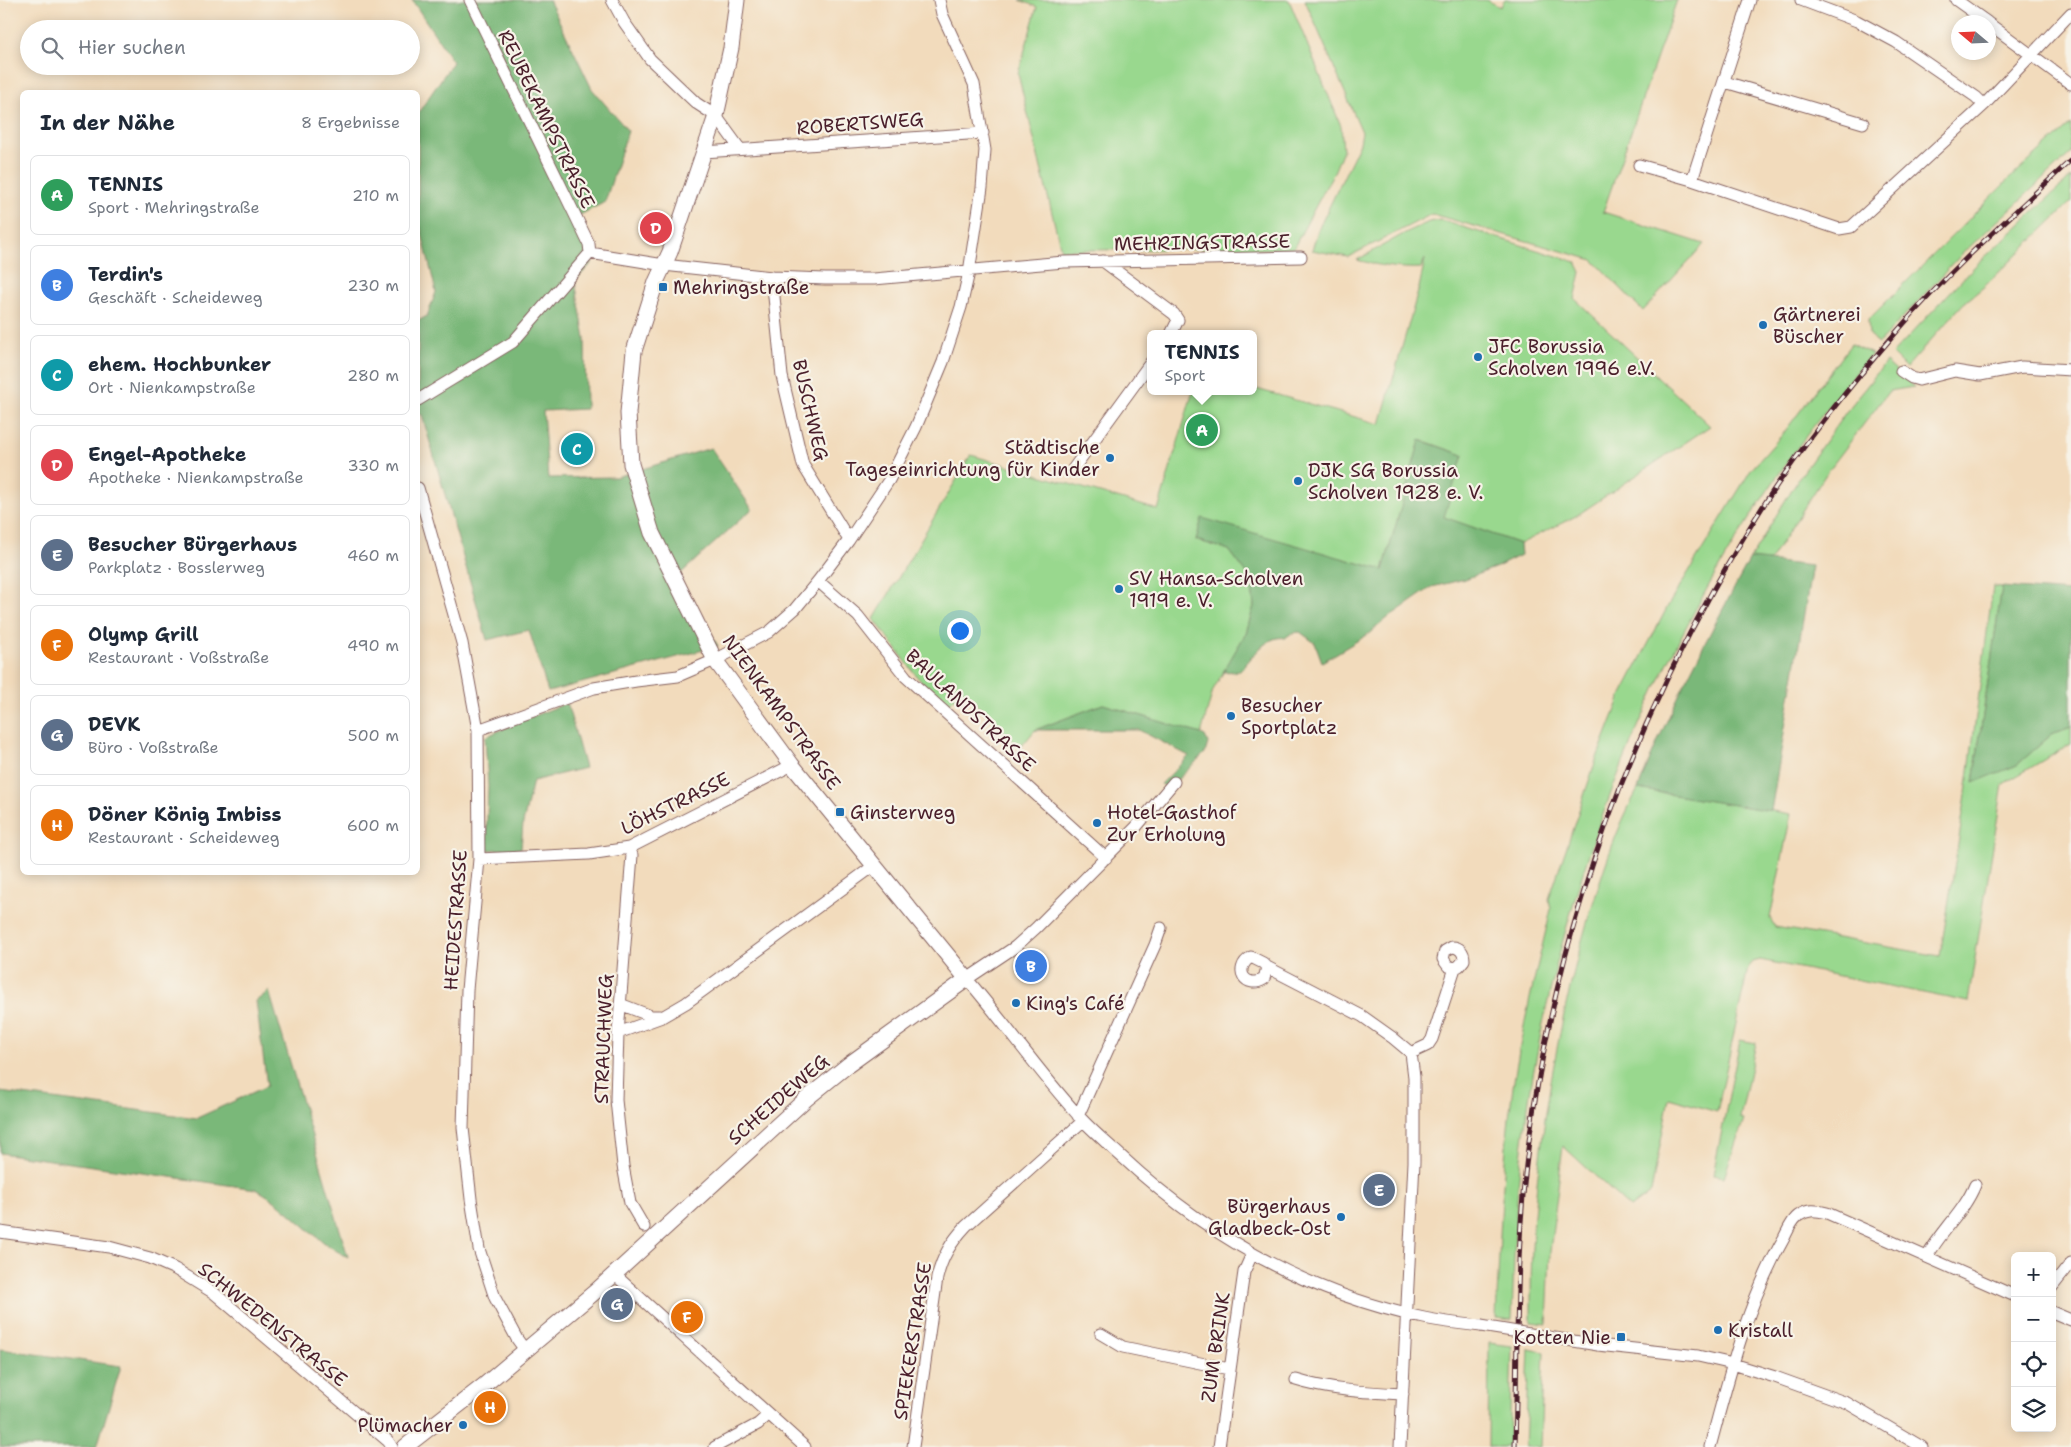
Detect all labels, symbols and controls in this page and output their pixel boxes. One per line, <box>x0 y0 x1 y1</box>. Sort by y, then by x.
north arrow <box>1951 15 1996 60</box>
search box <box>20 20 420 75</box>
street label: REUBEKAMPSTRASSE <box>492 26 601 213</box>
icon: search <box>38 34 66 62</box>
text: Hier suchen <box>78 35 186 60</box>
street label: ROBERTSWEG <box>796 107 924 140</box>
text: In der Nähe <box>40 109 175 137</box>
text: 8 Ergebnisse <box>301 112 400 133</box>
text: TENNIS <box>88 172 163 197</box>
text: A <box>51 185 63 206</box>
text: 210 m <box>352 185 399 206</box>
text: Sport · Mehringstraße <box>88 197 259 218</box>
pin: D <box>640 209 672 247</box>
street label: MEHRINGSTRASSE <box>1114 228 1291 257</box>
text: Terdin's <box>88 262 163 287</box>
text: B <box>52 275 62 296</box>
text: 230 m <box>347 275 399 296</box>
place label: Mehringstraße <box>673 275 809 300</box>
marker: Mehringstraße <box>657 281 669 293</box>
text: Geschäft · Scheideweg <box>88 287 263 308</box>
place label: Gärtnerei Büscher <box>1773 302 1861 349</box>
marker: Gärtnerei Büscher <box>1757 319 1769 331</box>
popup <box>1147 330 1257 395</box>
place label: JFC Borussia Scholven 1996 e.V. <box>1488 334 1655 381</box>
text: TENNIS <box>1164 340 1240 365</box>
marker: JFC Borussia Scholven 1996 e.V. <box>1472 351 1484 363</box>
text: ehem. Hochbunker <box>88 352 271 377</box>
street label: BUSCHWEG <box>787 357 834 463</box>
text: C <box>52 365 62 386</box>
text: 280 m <box>347 365 399 386</box>
text: Sport <box>1164 365 1206 386</box>
text: Ort · Nienkampstraße <box>88 377 256 398</box>
pin: A <box>1186 411 1218 449</box>
pin: C <box>561 430 593 468</box>
place label: Städtische Tageseinrichtung für Kinder <box>845 435 1100 482</box>
text: Engel-Apotheke <box>88 442 246 467</box>
marker: Städtische Tageseinrichtung für Kinder <box>1104 452 1116 464</box>
text: D <box>51 455 63 476</box>
text: 330 m <box>347 455 399 476</box>
place label: DJK SG Borussia Scholven 1928 e. V. <box>1308 458 1483 505</box>
text: Apotheke · Nienkampstraße <box>88 467 304 488</box>
marker: DJK SG Borussia Scholven 1928 e. V. <box>1292 475 1304 487</box>
text: Besucher Bürgerhaus <box>88 532 297 557</box>
text: E <box>52 545 62 566</box>
text: 460 m <box>347 545 399 566</box>
text: Parkplatz · Bosslerweg <box>88 557 265 578</box>
place label: SV Hansa-Scholven 1919 e. V. <box>1129 566 1304 613</box>
marker: SV Hansa-Scholven 1919 e. V. <box>1113 583 1125 595</box>
your location <box>947 618 973 644</box>
text: Olymp Grill <box>88 622 199 647</box>
street label: NIENKAMPSTRASSE <box>717 630 846 795</box>
text: F <box>52 635 62 656</box>
text: 490 m <box>347 635 399 656</box>
street label: BAULANDSTRASSE <box>900 643 1041 777</box>
text: Restaurant · Voßstraße <box>88 647 269 668</box>
place label: Besucher Sportplatz <box>1241 693 1337 740</box>
marker: Besucher Sportplatz <box>1225 710 1237 722</box>
text: DEVK <box>88 712 140 737</box>
text: G <box>51 725 63 746</box>
text: 500 m <box>348 725 399 746</box>
text: Büro · Voßstraße <box>88 737 219 758</box>
street label: LÖHSTRASSE <box>617 766 734 841</box>
place label: Ginsterweg <box>850 800 955 825</box>
place label: Hotel-Gasthof Zur Erholung <box>1107 800 1238 847</box>
text: Döner König Imbiss <box>88 802 282 827</box>
marker: Ginsterweg <box>834 806 846 818</box>
text: H <box>51 815 63 836</box>
text: 600 m <box>347 815 399 836</box>
marker: Hotel-Gasthof Zur Erholung <box>1091 817 1103 829</box>
text: Restaurant · Scheideweg <box>88 827 280 848</box>
street label: HEIDESTRASSE <box>438 849 473 991</box>
pin: B <box>1015 947 1047 985</box>
street label: STRAUCHWEG <box>589 974 618 1104</box>
place label: King's Café <box>1026 991 1125 1016</box>
marker: King's Café <box>1010 997 1022 1009</box>
street label: SCHEIDEWEG <box>723 1049 834 1150</box>
pin: E <box>1363 1171 1395 1209</box>
place label: Bürgerhaus Gladbeck-Ost <box>1208 1194 1331 1241</box>
marker: Bürgerhaus Gladbeck-Ost <box>1335 1211 1347 1223</box>
map controls <box>2011 1252 2056 1432</box>
button: + <box>2011 1252 2056 1297</box>
street label: SCHWEDENSTRASSE <box>193 1257 352 1392</box>
street label: SPIEKERSTRASSE <box>888 1260 937 1422</box>
pin: G <box>601 1285 633 1323</box>
street label: ZUM BRINK <box>1195 1290 1236 1404</box>
button: − <box>2011 1297 2056 1342</box>
pin: F <box>671 1298 703 1336</box>
place label: Kristall <box>1728 1318 1793 1343</box>
marker: Kristall <box>1712 1324 1724 1336</box>
place label: Kotten Nie <box>1514 1325 1611 1350</box>
marker: Kotten Nie <box>1615 1331 1627 1343</box>
button: locate <box>2011 1342 2056 1387</box>
button: layers <box>2011 1387 2056 1432</box>
pin: H <box>474 1388 506 1426</box>
place label: Plümacher <box>357 1413 453 1438</box>
marker: Plümacher <box>457 1419 469 1431</box>

